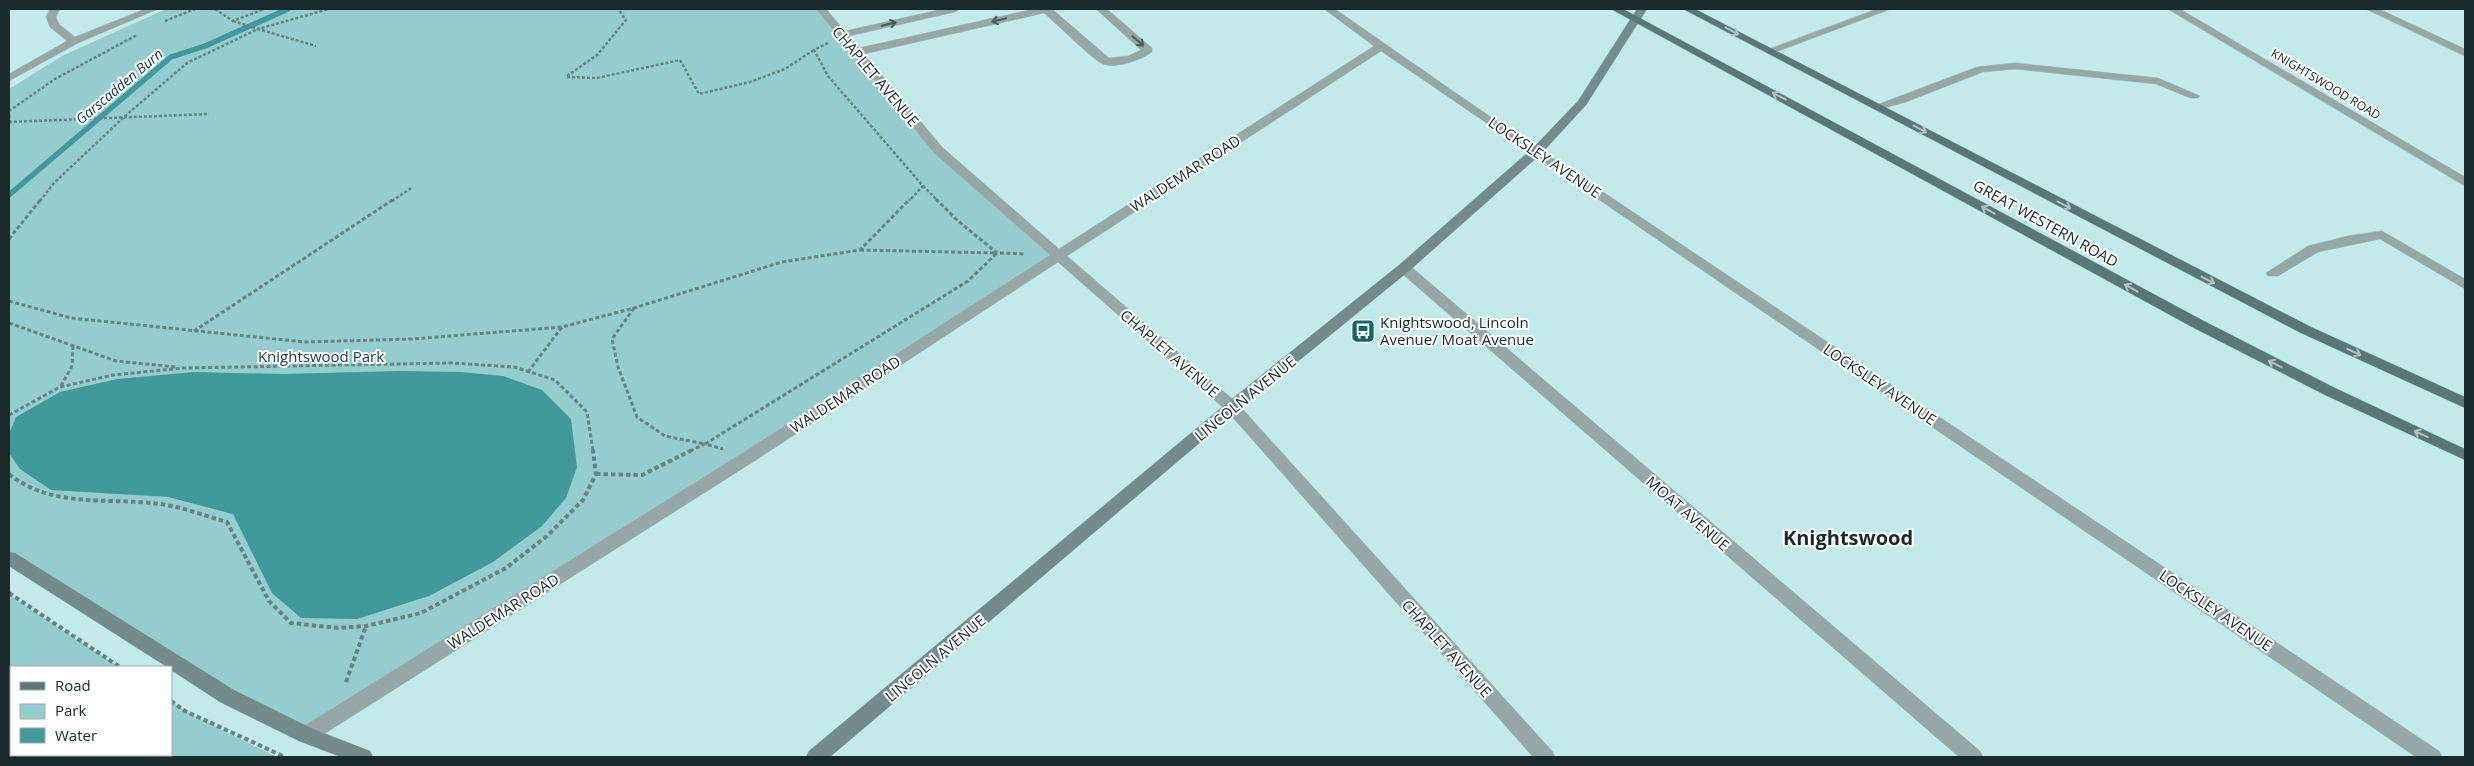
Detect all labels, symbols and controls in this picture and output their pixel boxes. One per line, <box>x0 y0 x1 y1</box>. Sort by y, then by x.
one-way arrow <box>991 16 1007 25</box>
one-way arrow <box>880 19 896 28</box>
street label: CHAPLET AVENUE <box>828 22 924 130</box>
one-way arrow <box>1724 26 1739 36</box>
one-way arrow <box>1131 35 1144 46</box>
water label: Garscadden Burn <box>71 44 167 128</box>
street label: KNIGHTSWOOD ROAD <box>2268 44 2384 124</box>
one-way arrow <box>1772 91 1787 101</box>
street label: LOCKSLEY AVENUE <box>1485 112 1605 202</box>
one-way arrow <box>1912 125 1927 134</box>
street label: WALDEMAR ROAD <box>1126 130 1244 216</box>
street label: GREAT WESTERN ROAD <box>1970 175 2122 271</box>
one-way arrow <box>2056 201 2071 210</box>
one-way arrow <box>1981 205 1996 215</box>
one-way arrow <box>2200 276 2215 285</box>
one-way arrow <box>2124 283 2138 293</box>
street label: CHAPLET AVENUE <box>1116 305 1224 401</box>
place label: Knightswood, Lincoln Avenue/ Moat Avenue <box>1380 312 1534 349</box>
bus stop icon: Knightswood, Lincoln Avenue/ Moat Avenue <box>1350 318 1376 344</box>
street label: LOCKSLEY AVENUE <box>1820 339 1940 429</box>
park label: Knightswood Park <box>258 346 384 366</box>
one-way arrow <box>2346 348 2361 357</box>
street label: WALDEMAR ROAD <box>786 351 904 437</box>
street label: LINCOLN AVENUE <box>1190 351 1300 445</box>
one-way arrow <box>2268 359 2283 368</box>
one-way arrow <box>2414 429 2429 439</box>
street label: MOAT AVENUE <box>1642 471 1734 555</box>
district label: Knightswood <box>1783 524 1913 551</box>
street label: LOCKSLEY AVENUE <box>2156 565 2276 655</box>
street label: WALDEMAR ROAD <box>444 569 562 653</box>
street label: CHAPLET AVENUE <box>1398 595 1496 701</box>
street label: LINCOLN AVENUE <box>881 610 989 706</box>
legend <box>10 666 172 756</box>
text: Road <box>55 675 91 695</box>
text: Park <box>55 700 86 720</box>
text: Water <box>55 725 97 745</box>

